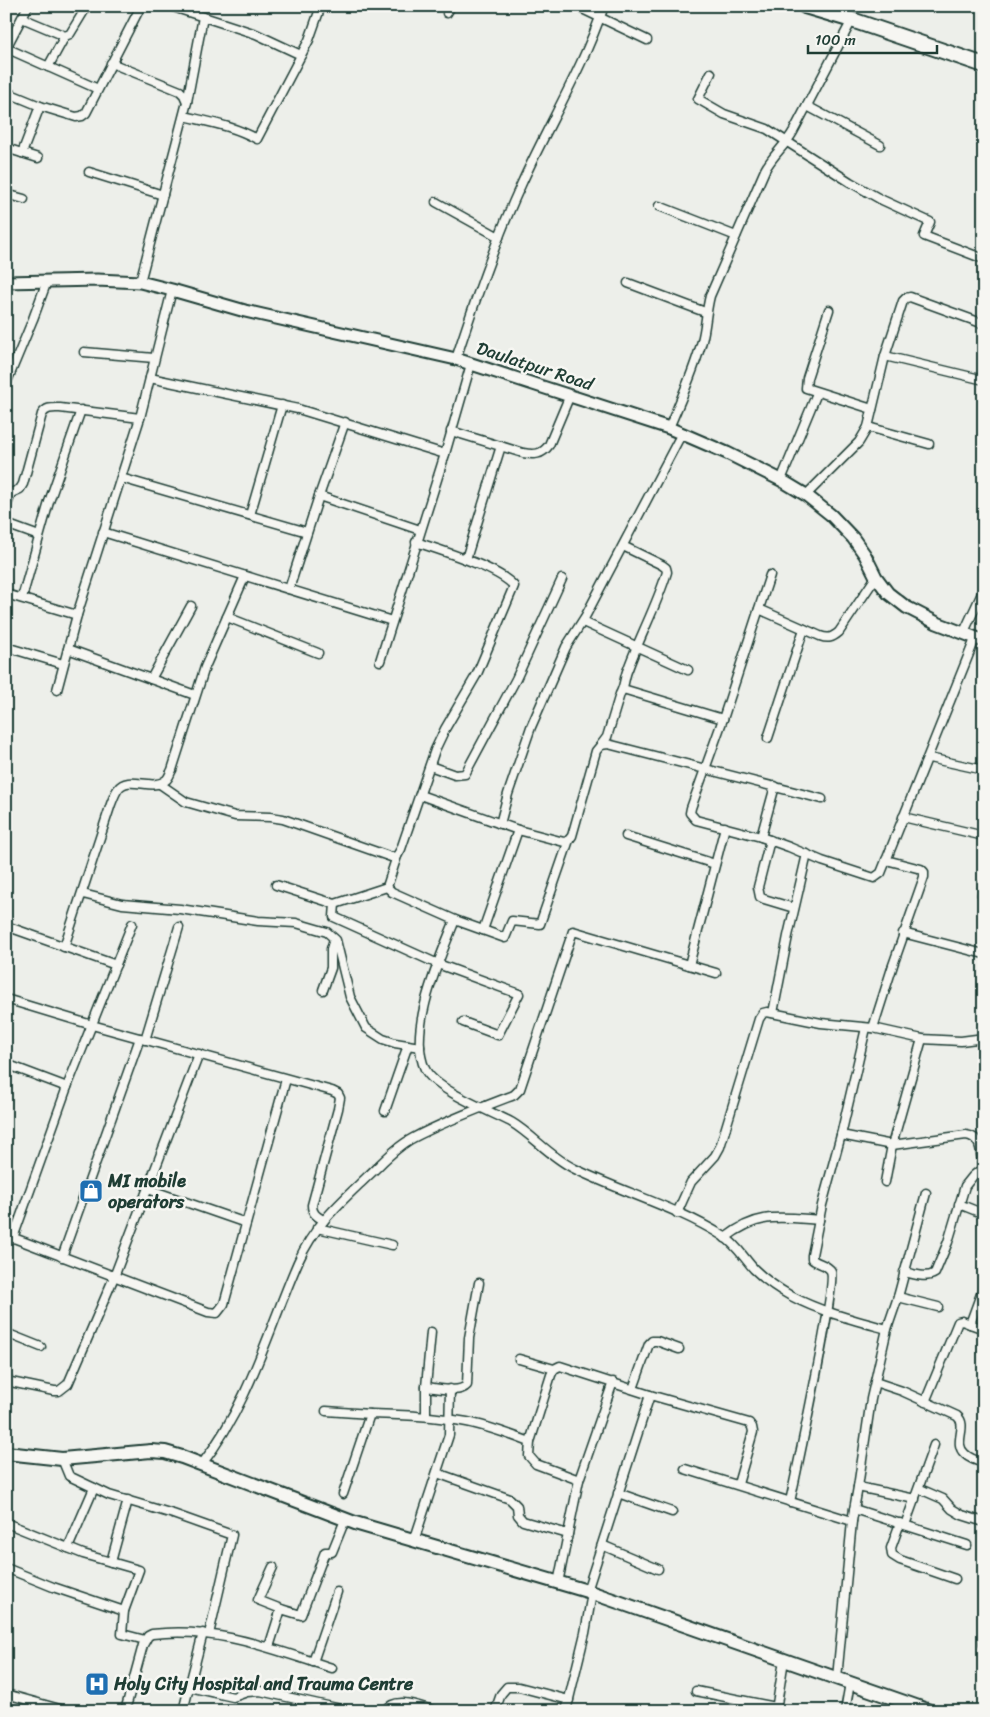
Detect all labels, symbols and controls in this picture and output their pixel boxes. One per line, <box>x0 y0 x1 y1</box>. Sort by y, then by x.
scale bar <box>808 22 936 54</box>
text: 100 m <box>815 27 856 53</box>
street label: Daulatpur Road <box>472 332 599 400</box>
place label: MI mobile operators <box>107 1165 186 1218</box>
shop icon: MI mobile operators <box>78 1178 104 1204</box>
place label: Holy City Hospital and Trauma Centre <box>113 1668 414 1700</box>
hospital icon: Holy City Hospital and Trauma Centre <box>84 1671 110 1697</box>

